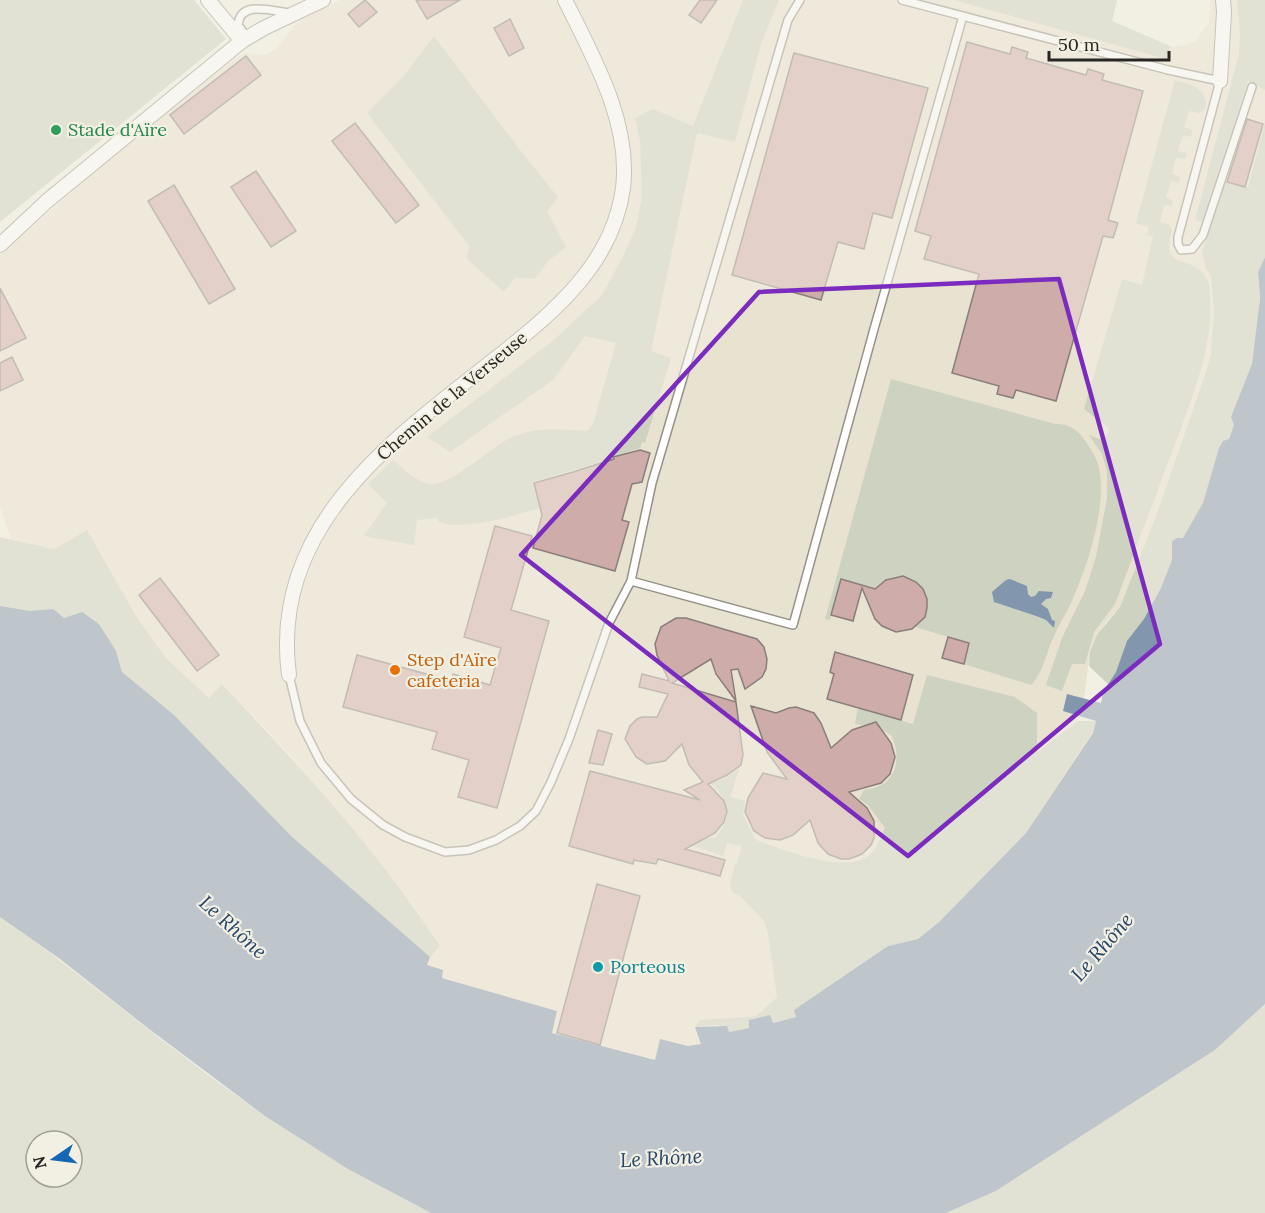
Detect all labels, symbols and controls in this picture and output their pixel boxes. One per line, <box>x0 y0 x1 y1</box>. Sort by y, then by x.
scale bar <box>1049 24 1169 62</box>
text: 50 m <box>1058 33 1100 56</box>
place label: Stade d'Aïre <box>68 118 167 141</box>
marker: Stade d'Aïre <box>49 123 63 137</box>
street label: Chemin de la Verseuse <box>372 326 532 465</box>
place label: Step d'Aïre cafeteria <box>407 648 497 692</box>
marker: Step d'Aïre cafeteria <box>388 663 402 677</box>
water label: Le Rhône <box>194 890 272 964</box>
water label: Le Rhône <box>1065 907 1138 986</box>
place label: Porteous <box>610 955 685 978</box>
marker: Porteous <box>591 960 605 974</box>
north arrow <box>24 1129 84 1189</box>
water label: Le Rhône <box>619 1143 703 1172</box>
text: N <box>28 1154 51 1171</box>

